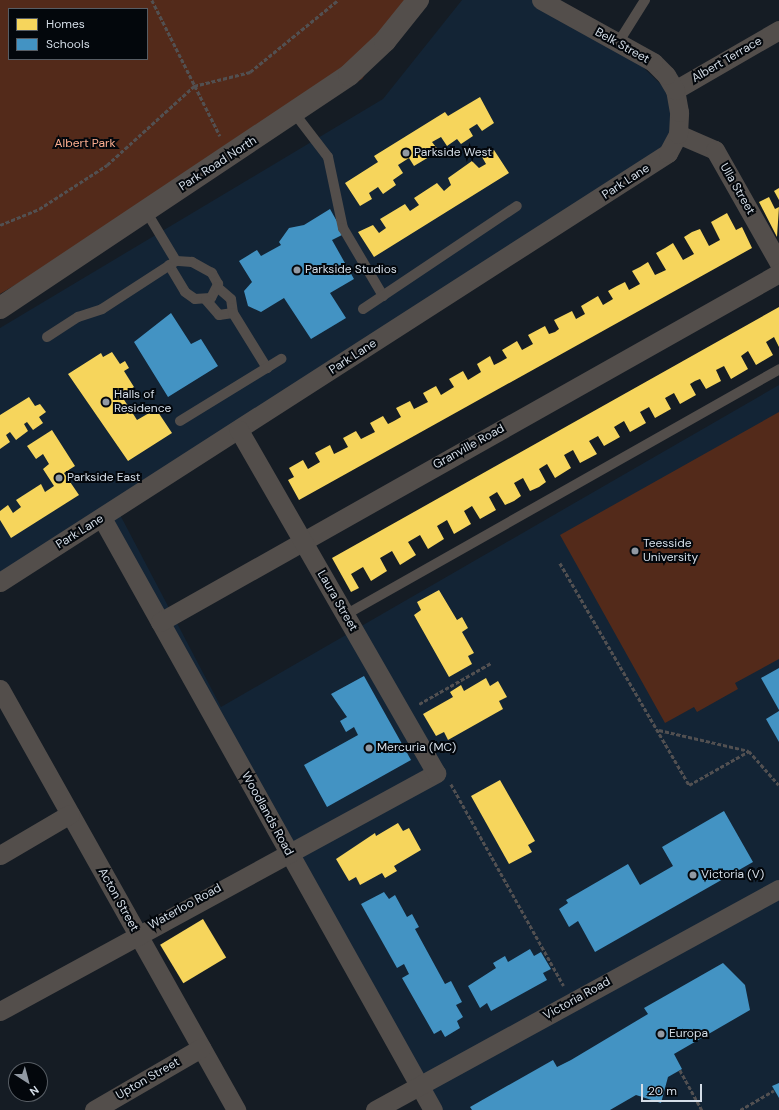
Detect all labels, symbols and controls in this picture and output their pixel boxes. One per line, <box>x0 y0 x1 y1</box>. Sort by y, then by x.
legend <box>8 8 148 60</box>
text: Homes <box>46 16 85 32</box>
street label: Belk Street <box>592 25 652 67</box>
street label: Albert Terrace <box>689 34 765 86</box>
text: Schools <box>46 36 90 52</box>
street label: Park Road North <box>177 134 259 194</box>
park label: Albert Park <box>54 137 116 151</box>
place label: Parkside West <box>414 146 492 160</box>
marker: Parkside West <box>401 148 411 158</box>
street label: Park Lane <box>600 161 652 203</box>
street label: Ulla Street <box>717 161 757 217</box>
place label: Parkside Studios <box>305 263 397 277</box>
marker: Parkside Studios <box>292 265 302 275</box>
street label: Park Lane <box>327 336 379 378</box>
place label: Halls of Residence <box>114 388 171 416</box>
marker: Halls of Residence <box>101 397 111 407</box>
street label: Granville Road <box>431 421 507 473</box>
place label: Parkside East <box>67 471 141 485</box>
marker: Parkside East <box>54 473 64 483</box>
street label: Park Lane <box>54 512 106 552</box>
place label: Teesside University <box>643 537 698 565</box>
marker: Teesside University <box>630 546 640 556</box>
street label: Laura Street <box>314 568 360 634</box>
place label: Mercuria (MC) <box>377 741 456 755</box>
marker: Mercuria (MC) <box>364 743 374 753</box>
street label: Woodlands Road <box>238 770 296 858</box>
street label: Acton Street <box>95 866 141 934</box>
place label: Victoria (V) <box>701 868 764 882</box>
marker: Victoria (V) <box>688 870 698 880</box>
street label: Waterloo Road <box>146 881 224 933</box>
street label: Victoria Road <box>541 975 613 1023</box>
place label: Europa <box>669 1027 708 1041</box>
marker: Europa <box>656 1029 666 1039</box>
street label: Upton Street <box>114 1055 182 1103</box>
north arrow <box>8 1062 48 1102</box>
scale bar <box>643 1076 704 1102</box>
text: N <box>27 1083 42 1099</box>
text: 20 m <box>648 1083 677 1099</box>

